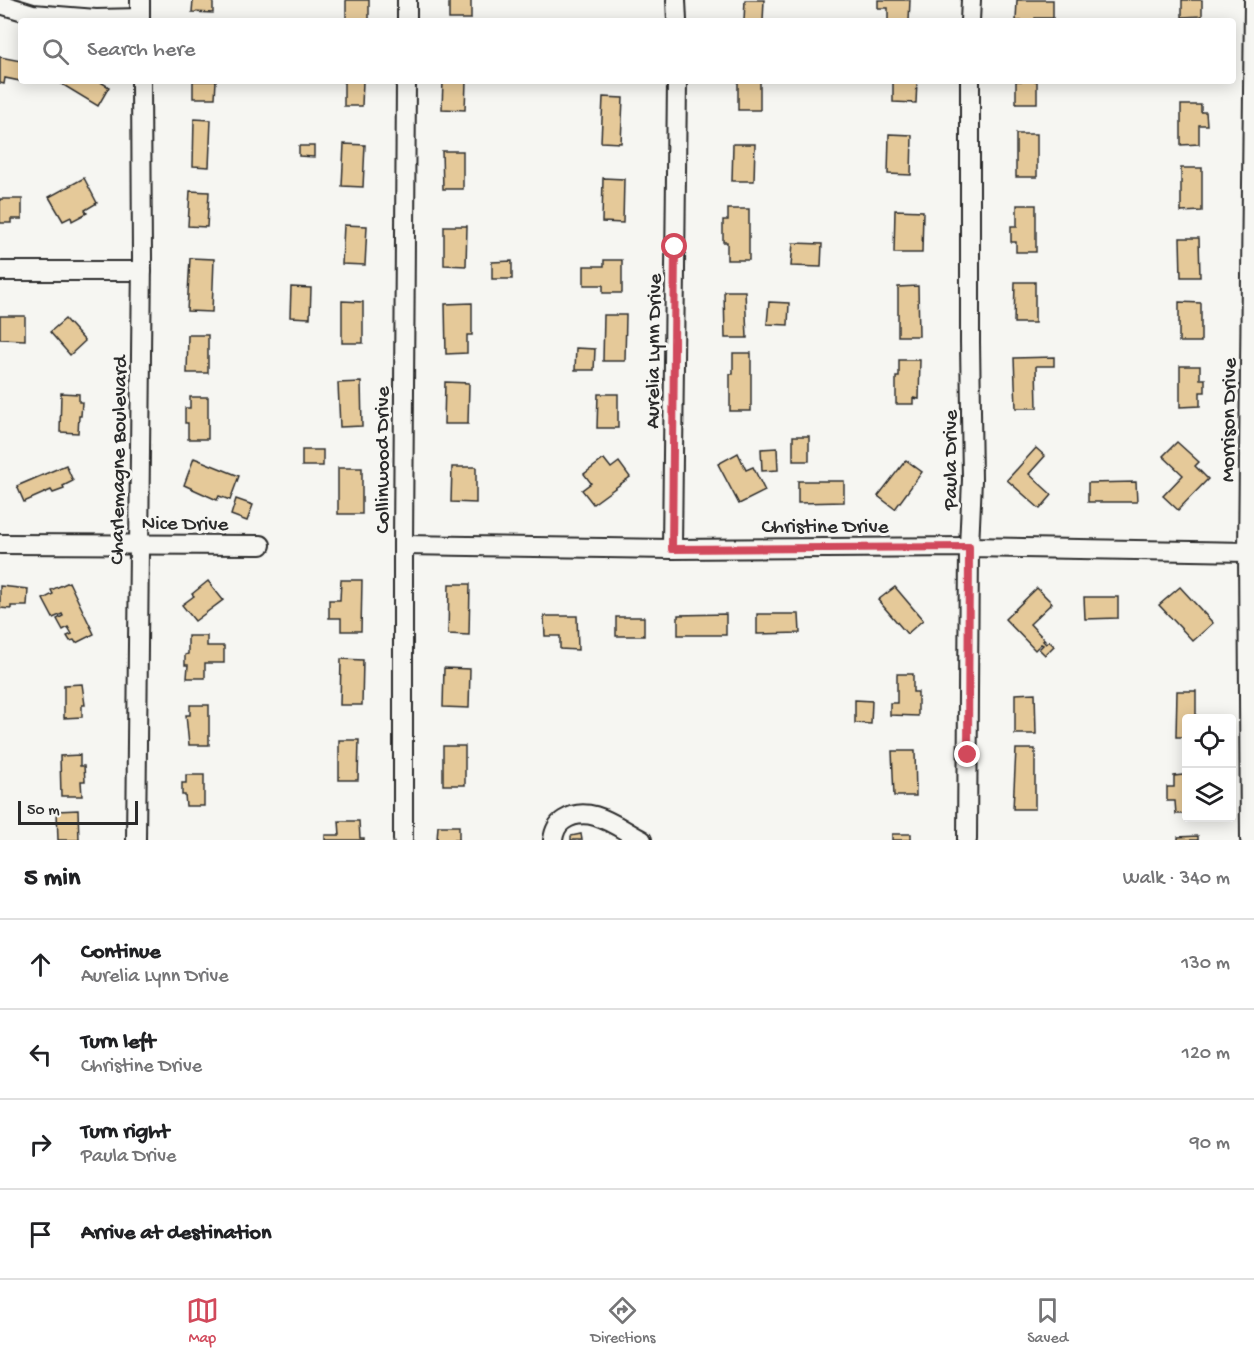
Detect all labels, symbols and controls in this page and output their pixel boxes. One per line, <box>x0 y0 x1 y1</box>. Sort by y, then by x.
search box <box>18 18 1236 84</box>
icon: search <box>39 35 72 68</box>
text: Search here <box>87 38 195 64</box>
route start <box>661 233 687 259</box>
street label: Aurelia Lynn Drive <box>642 272 669 429</box>
street label: Charlemagne Boulevard <box>106 354 135 565</box>
street label: Morrison Drive <box>1217 357 1244 482</box>
street label: Collinwood Drive <box>372 385 397 534</box>
street label: Paula Drive <box>940 409 965 511</box>
street label: Nice Drive <box>141 512 230 539</box>
street label: Christine Drive <box>761 516 890 541</box>
map controls <box>1182 714 1236 822</box>
button: locate <box>1182 714 1236 768</box>
route end <box>954 741 980 767</box>
button: layers <box>1182 768 1236 822</box>
scale bar <box>18 798 138 826</box>
text: 50 m <box>27 802 60 821</box>
text: 5 min <box>24 864 80 895</box>
text: Walk · 340 m <box>1123 868 1230 891</box>
text: Continue <box>81 940 161 966</box>
icon: ahead <box>24 948 57 981</box>
text: 130 m <box>1181 953 1230 976</box>
text: Aurelia Lynn Drive <box>81 966 229 989</box>
text: Turn left <box>81 1030 155 1056</box>
icon: left <box>24 1038 57 1071</box>
text: 120 m <box>1182 1043 1230 1066</box>
text: Christine Drive <box>81 1056 202 1079</box>
text: Turn right <box>81 1120 169 1146</box>
icon: right <box>24 1128 57 1161</box>
text: 90 m <box>1190 1133 1230 1156</box>
text: Paula Drive <box>81 1146 176 1169</box>
icon: arrive <box>24 1218 57 1251</box>
text: Arrive at destination <box>81 1221 271 1247</box>
tab: Map <box>186 1294 219 1349</box>
tab: Directions <box>590 1294 656 1349</box>
tab: Saved <box>1027 1294 1068 1349</box>

